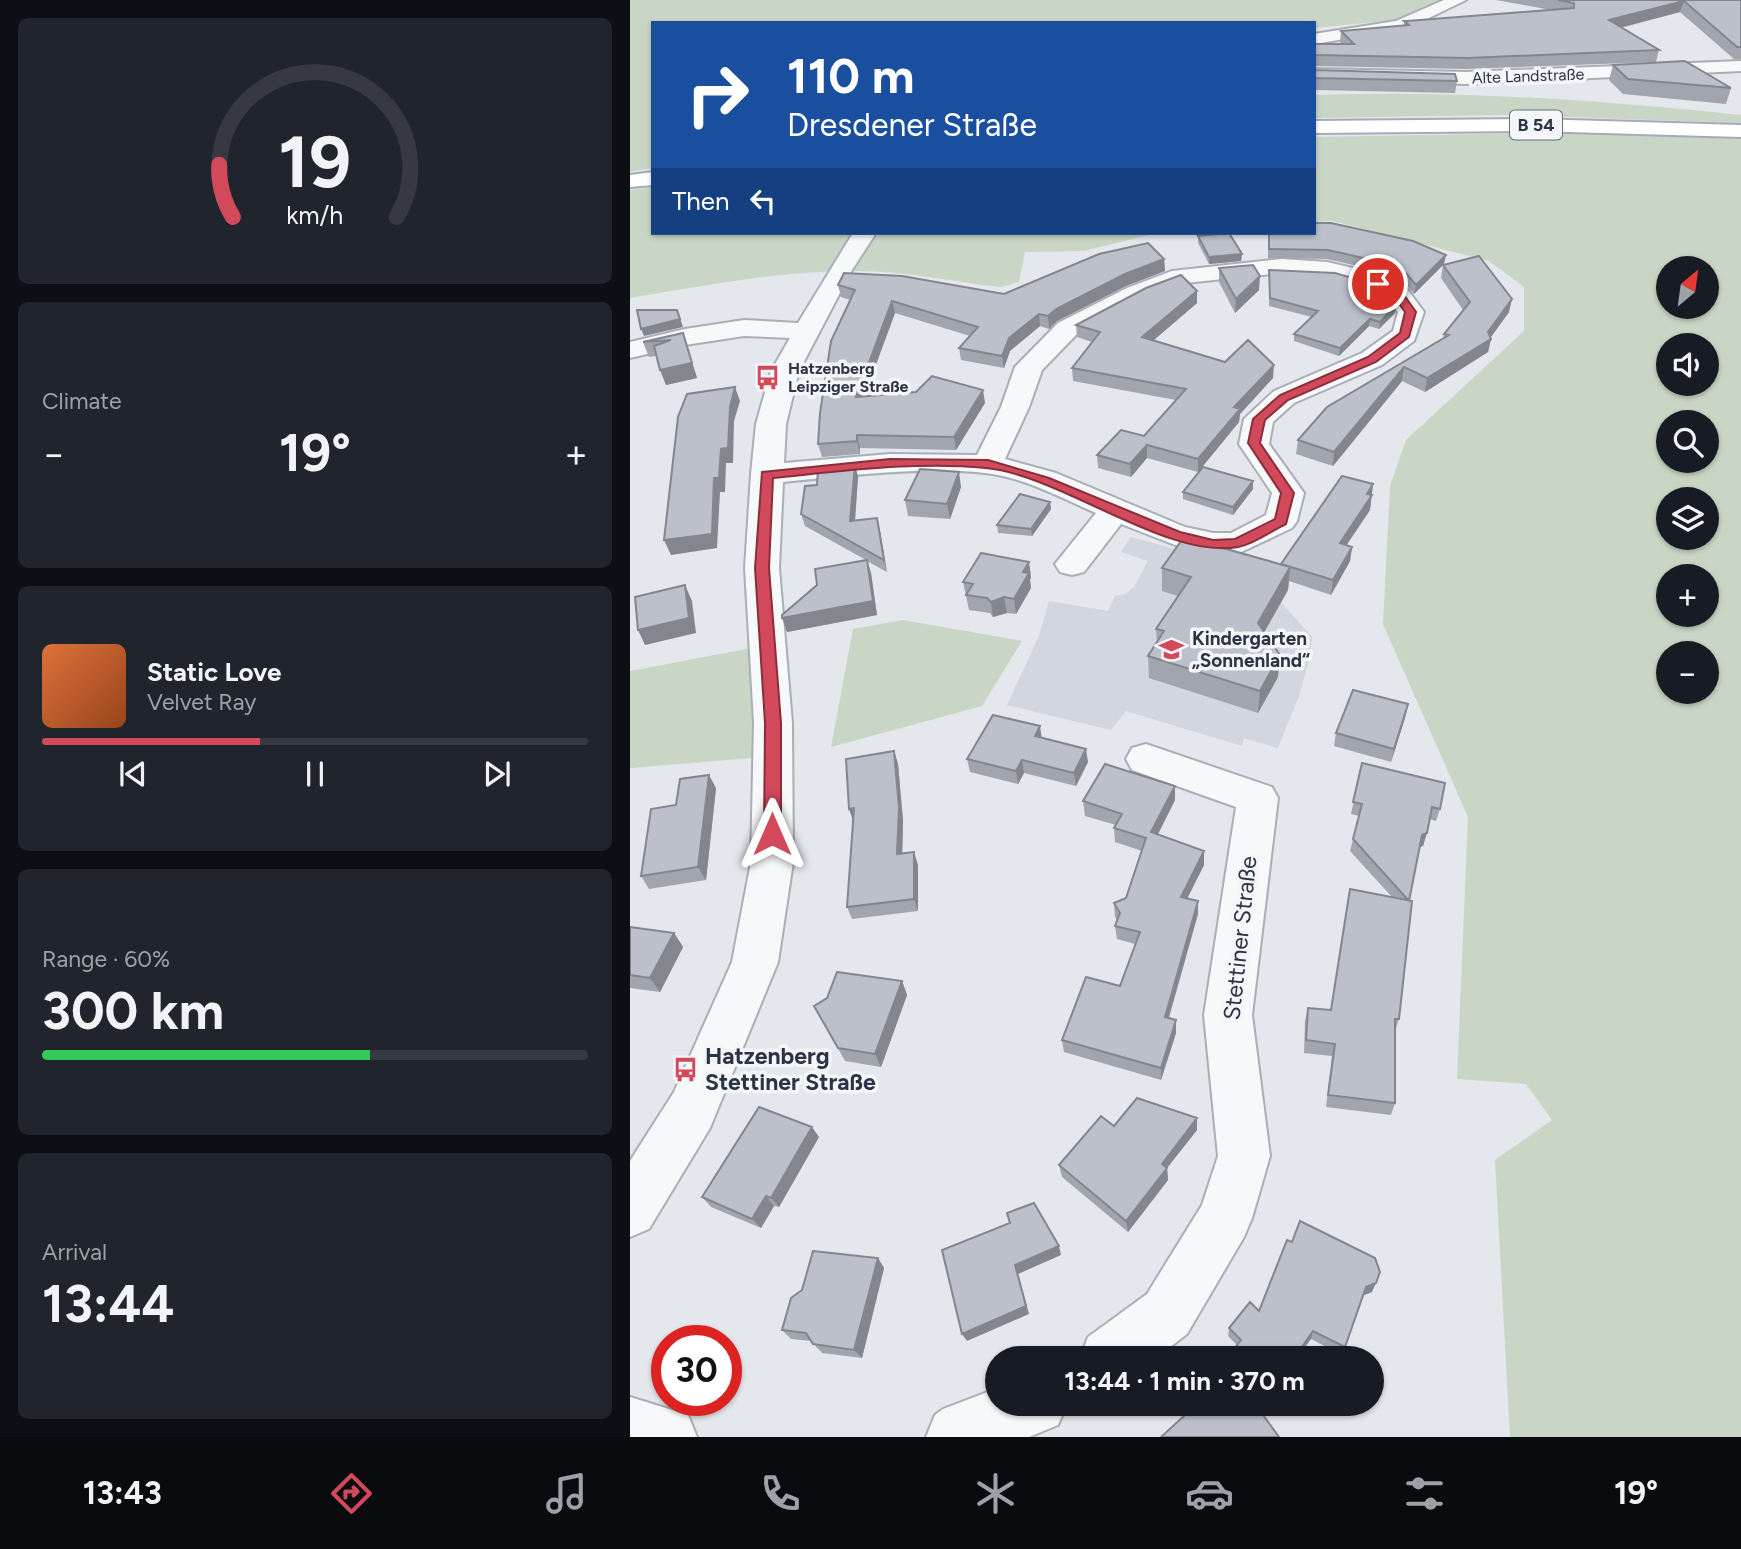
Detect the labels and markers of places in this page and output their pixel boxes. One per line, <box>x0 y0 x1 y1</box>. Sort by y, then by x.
pin <box>1348 254 1408 314</box>
place label: Hatzenberg Leipziger Straße <box>788 359 909 396</box>
bus stop icon: Hatzenberg Leipziger Straße <box>754 363 782 391</box>
place label: Kindergarten „Sonnenland“ <box>1192 627 1310 672</box>
school or university icon: Kindergarten „Sonnenland“ <box>1158 635 1186 663</box>
place label: Hatzenberg Stettiner Straße <box>705 1042 876 1096</box>
bus stop icon: Hatzenberg Stettiner Straße <box>671 1055 699 1083</box>

